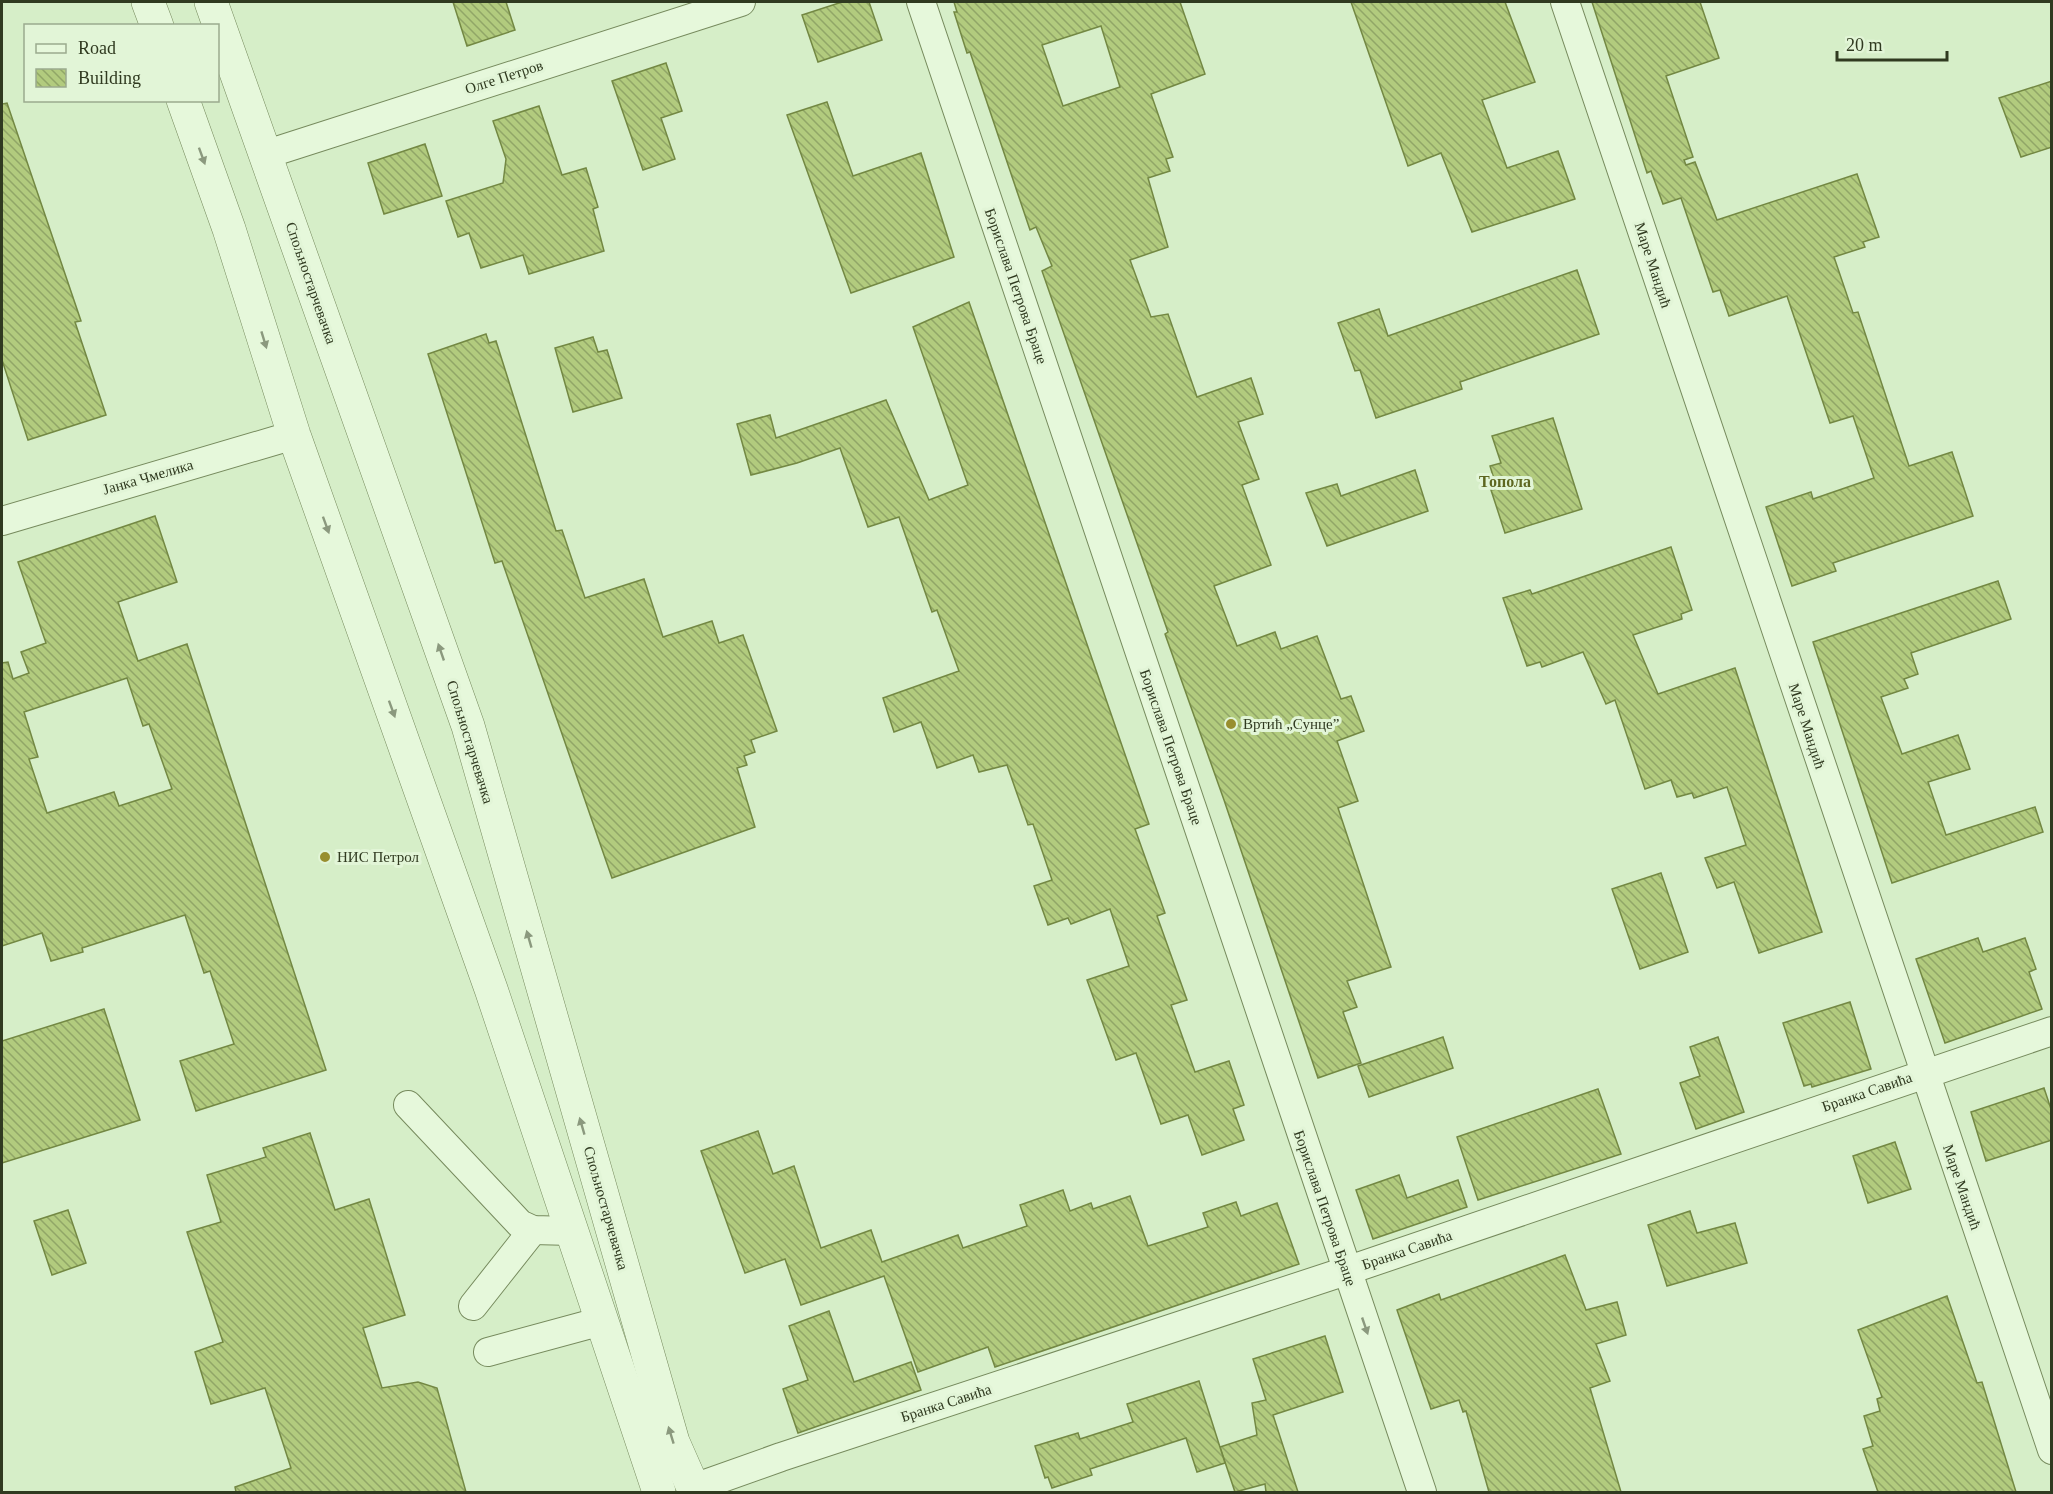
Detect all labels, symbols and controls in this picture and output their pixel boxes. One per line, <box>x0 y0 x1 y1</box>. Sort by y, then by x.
legend <box>24 24 219 102</box>
scale bar <box>1837 24 1946 62</box>
text: 20 m <box>1846 35 1883 55</box>
text: Road <box>78 38 116 58</box>
street label: Олге Петров <box>463 57 545 97</box>
text: Building <box>78 68 141 88</box>
one-way arrow <box>198 147 208 165</box>
street label: Борислава Петрова Браце <box>982 206 1050 366</box>
street label: Спољностарчевачка <box>283 220 339 346</box>
street label: Маре Мандић <box>1632 220 1675 310</box>
one-way arrow <box>260 331 270 349</box>
street label: Јанка Чмелика <box>101 456 195 498</box>
district label: Топола <box>1479 473 1531 490</box>
one-way arrow <box>322 516 332 534</box>
one-way arrow <box>436 643 446 661</box>
street label: Борислава Петрова Браце <box>1137 667 1205 827</box>
street label: Спољностарчевачка <box>444 678 496 806</box>
street label: Маре Мандић <box>1786 681 1829 771</box>
one-way arrow <box>387 700 397 718</box>
place label: Вртић „Сунце” <box>1243 716 1339 732</box>
marker: Вртић „Сунце” <box>1224 717 1238 731</box>
place label: НИС Петрол <box>337 849 419 865</box>
marker: НИС Петрол <box>318 850 332 864</box>
one-way arrow <box>524 930 533 948</box>
street label: Бранка Савића <box>1820 1069 1914 1115</box>
one-way arrow <box>577 1117 586 1135</box>
street label: Борислава Петрова Браце <box>1291 1128 1359 1288</box>
street label: Маре Мандић <box>1940 1142 1984 1232</box>
street label: Спољностарчевачка <box>581 1144 631 1272</box>
street label: Бранка Савића <box>1360 1227 1454 1273</box>
one-way arrow <box>1361 1317 1371 1335</box>
street label: Бранка Савића <box>899 1381 994 1425</box>
one-way arrow <box>666 1426 675 1444</box>

